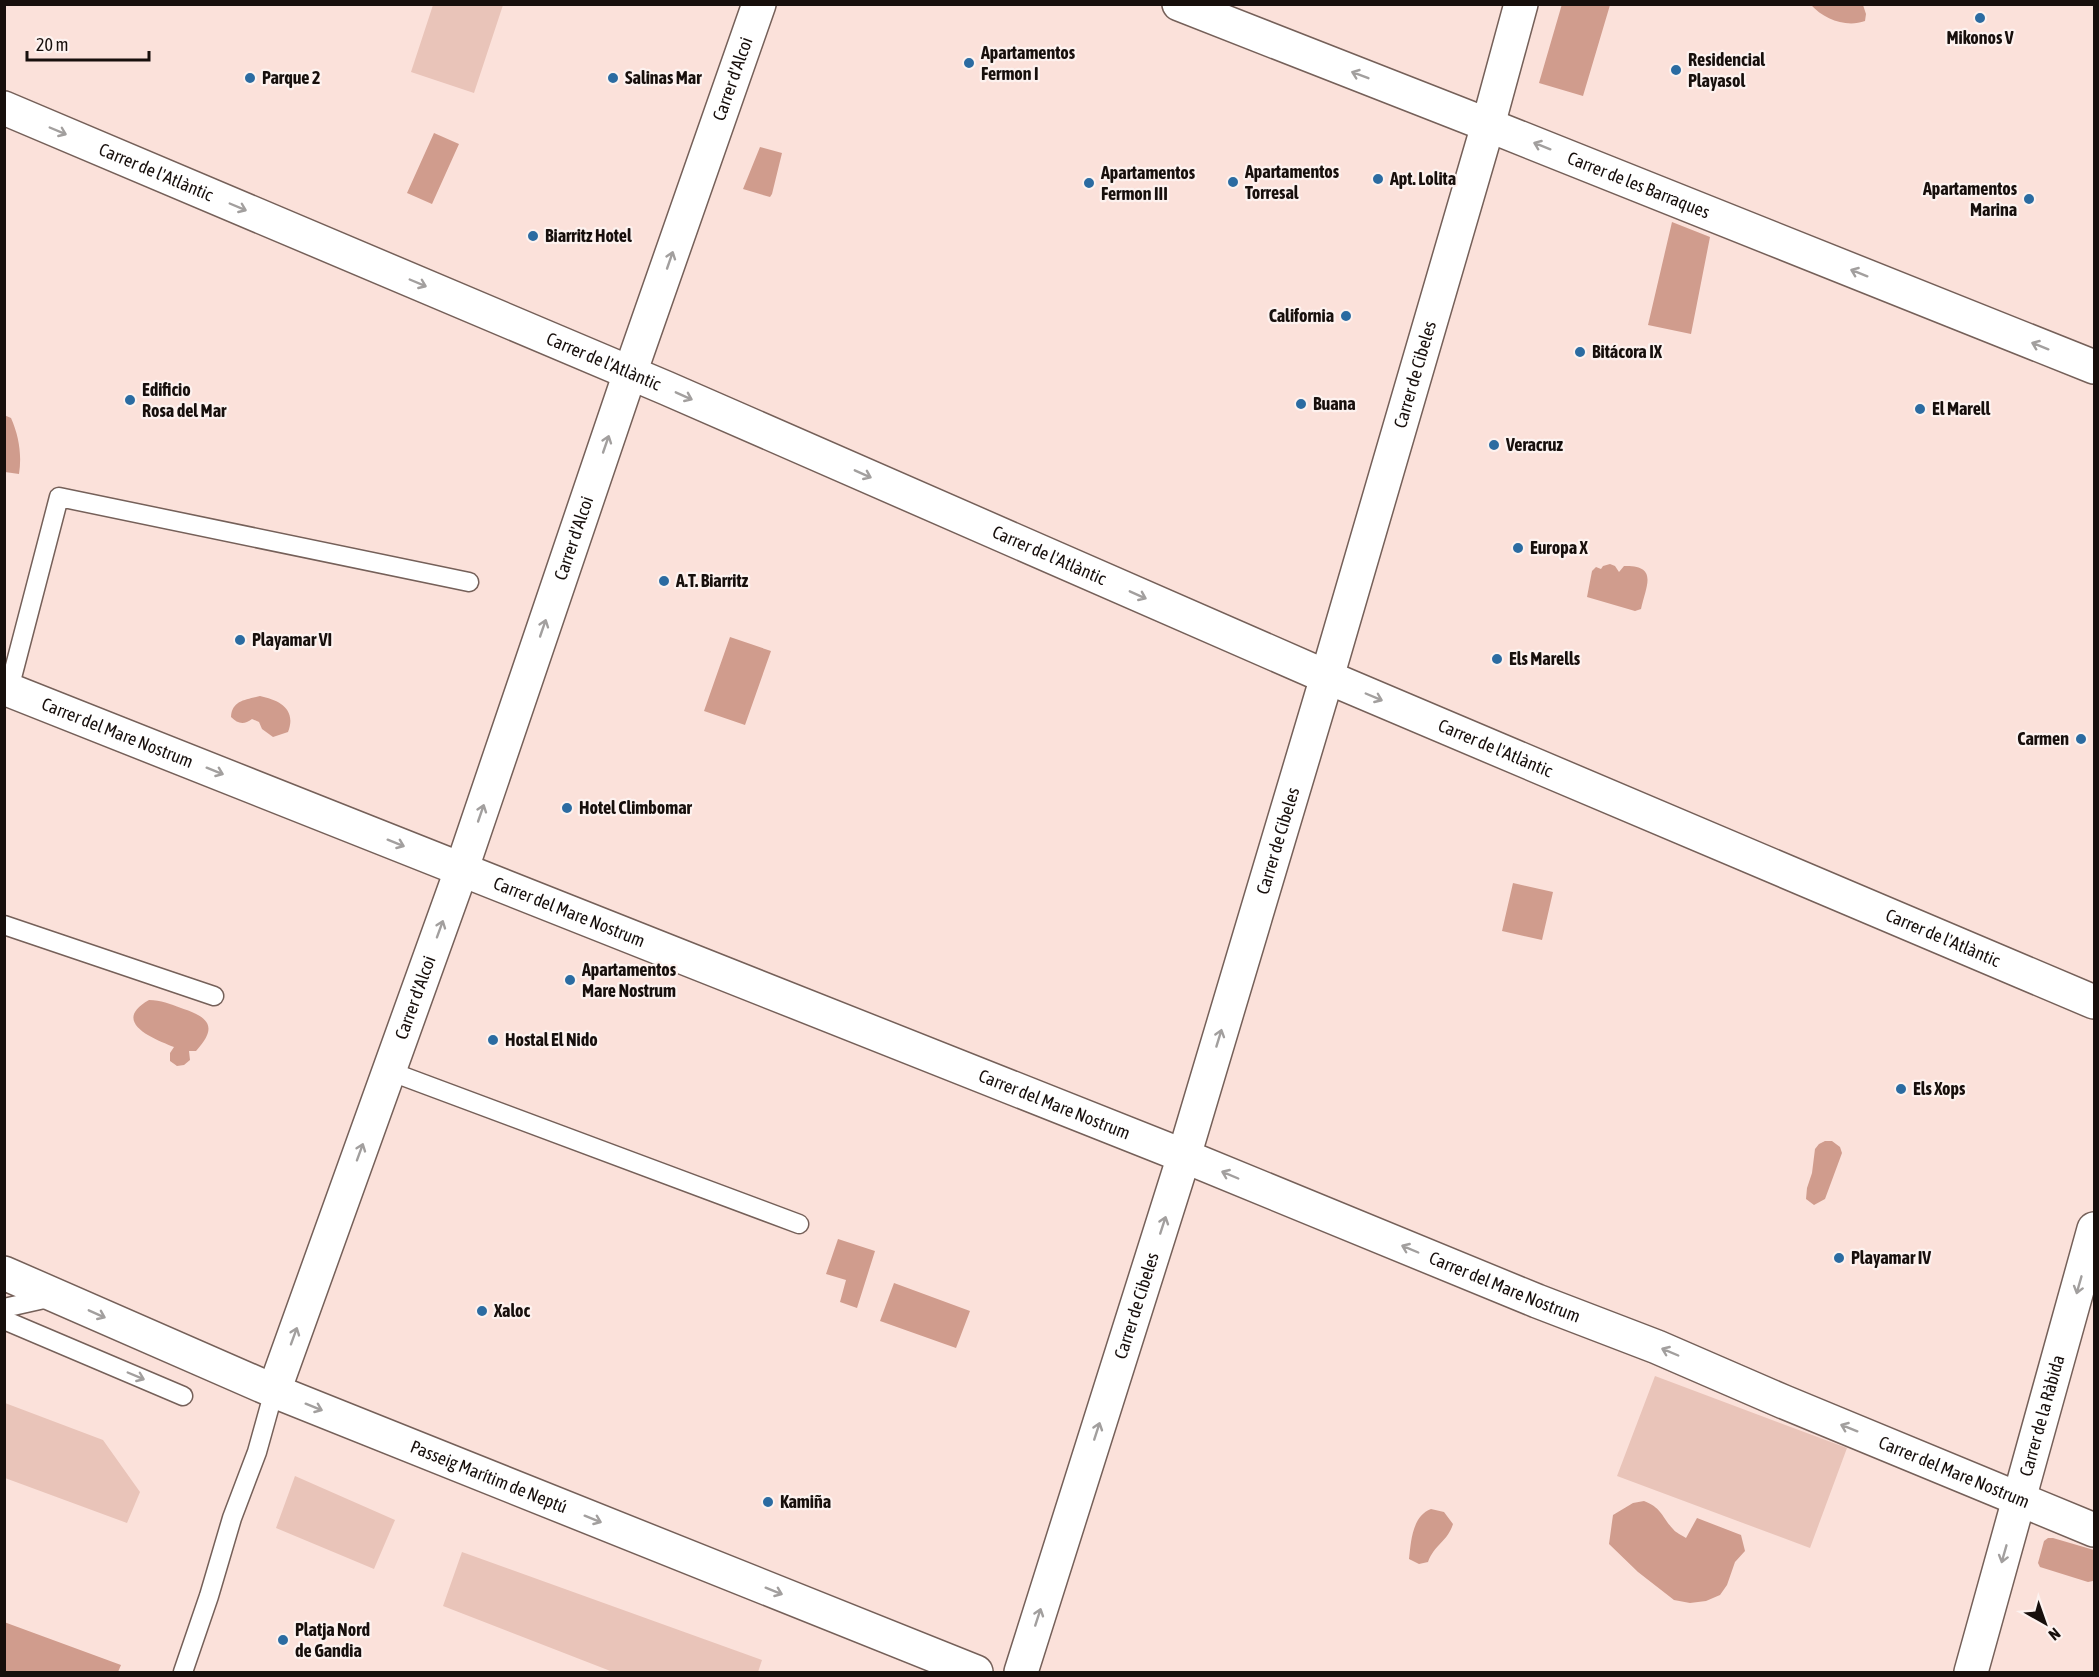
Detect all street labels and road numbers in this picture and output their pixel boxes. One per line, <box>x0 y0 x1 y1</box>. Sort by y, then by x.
street label: Carrer d'Alcoi <box>708 34 757 123</box>
street label: Carrer de l'Atlàntic <box>96 138 217 205</box>
street label: Carrer de les Barraques <box>1565 147 1713 222</box>
street label: Carrer de Cibeles <box>1389 319 1440 430</box>
street label: Carrer de l'Atlàntic <box>544 328 664 395</box>
street label: Carrer d'Alcoi <box>549 493 597 583</box>
street label: Carrer de l'Atlàntic <box>989 521 1110 589</box>
street label: Carrer del Mare Nostrum <box>39 693 196 772</box>
street label: Carrer de l'Atlàntic <box>1435 714 1556 781</box>
street label: Carrer de Cibeles <box>1252 785 1303 897</box>
street label: Carrer del Mare Nostrum <box>491 872 648 951</box>
street label: Carrer de l'Atlàntic <box>1883 904 2004 971</box>
street label: Carrer d'Alcoi <box>390 953 440 1042</box>
street label: Carrer del Mare Nostrum <box>976 1065 1133 1144</box>
street label: Carrer del Mare Nostrum <box>1426 1247 1583 1327</box>
street label: Carrer de Cibeles <box>1110 1250 1163 1361</box>
street label: Carrer de la Ràbida <box>2015 1353 2069 1479</box>
street label: Carrer del Mare Nostrum <box>1876 1431 2033 1512</box>
street label: Passeig Marítim de Neptú <box>407 1436 570 1517</box>

